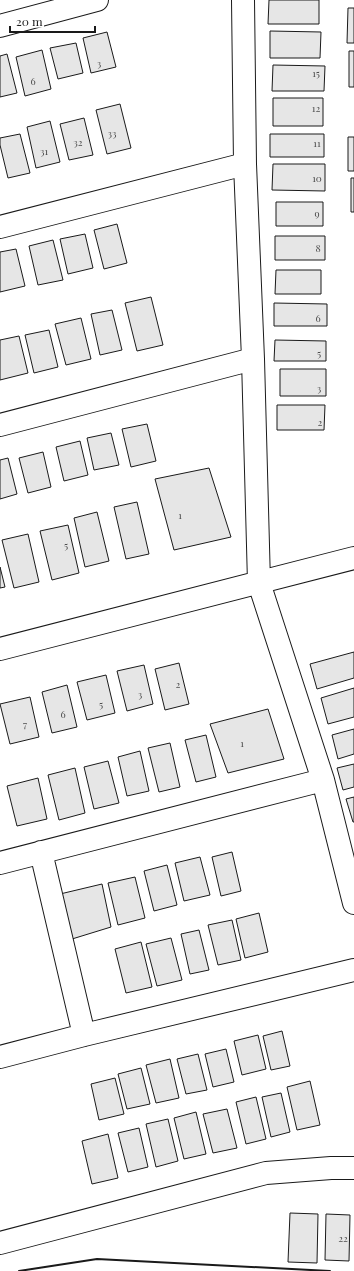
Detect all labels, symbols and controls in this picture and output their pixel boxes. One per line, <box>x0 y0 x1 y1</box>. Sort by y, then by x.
scale bar <box>10 8 95 34</box>
text: 20 m <box>16 13 43 29</box>
house number: 3 <box>97 56 102 70</box>
house number: 15 <box>312 66 320 80</box>
house number: 6 <box>30 74 36 88</box>
house number: 12 <box>312 101 320 115</box>
house number: 33 <box>107 126 117 140</box>
house number: 32 <box>73 135 83 149</box>
house number: 11 <box>313 136 321 150</box>
house number: 31 <box>40 144 48 158</box>
house number: 10 <box>312 171 322 185</box>
house number: 9 <box>314 206 320 220</box>
house number: 8 <box>315 241 321 255</box>
house number: 6 <box>315 311 321 325</box>
house number: 5 <box>317 346 321 360</box>
house number: 3 <box>317 381 322 395</box>
house number: 2 <box>318 415 323 429</box>
house number: 1 <box>178 508 182 522</box>
house number: 5 <box>64 538 68 552</box>
house number: 2 <box>176 677 181 691</box>
house number: 3 <box>138 687 143 701</box>
house number: 5 <box>99 697 103 711</box>
house number: 6 <box>60 707 66 721</box>
house number: 7 <box>23 717 27 731</box>
house number: 1 <box>240 736 244 750</box>
house number: 22 <box>338 1231 348 1245</box>

